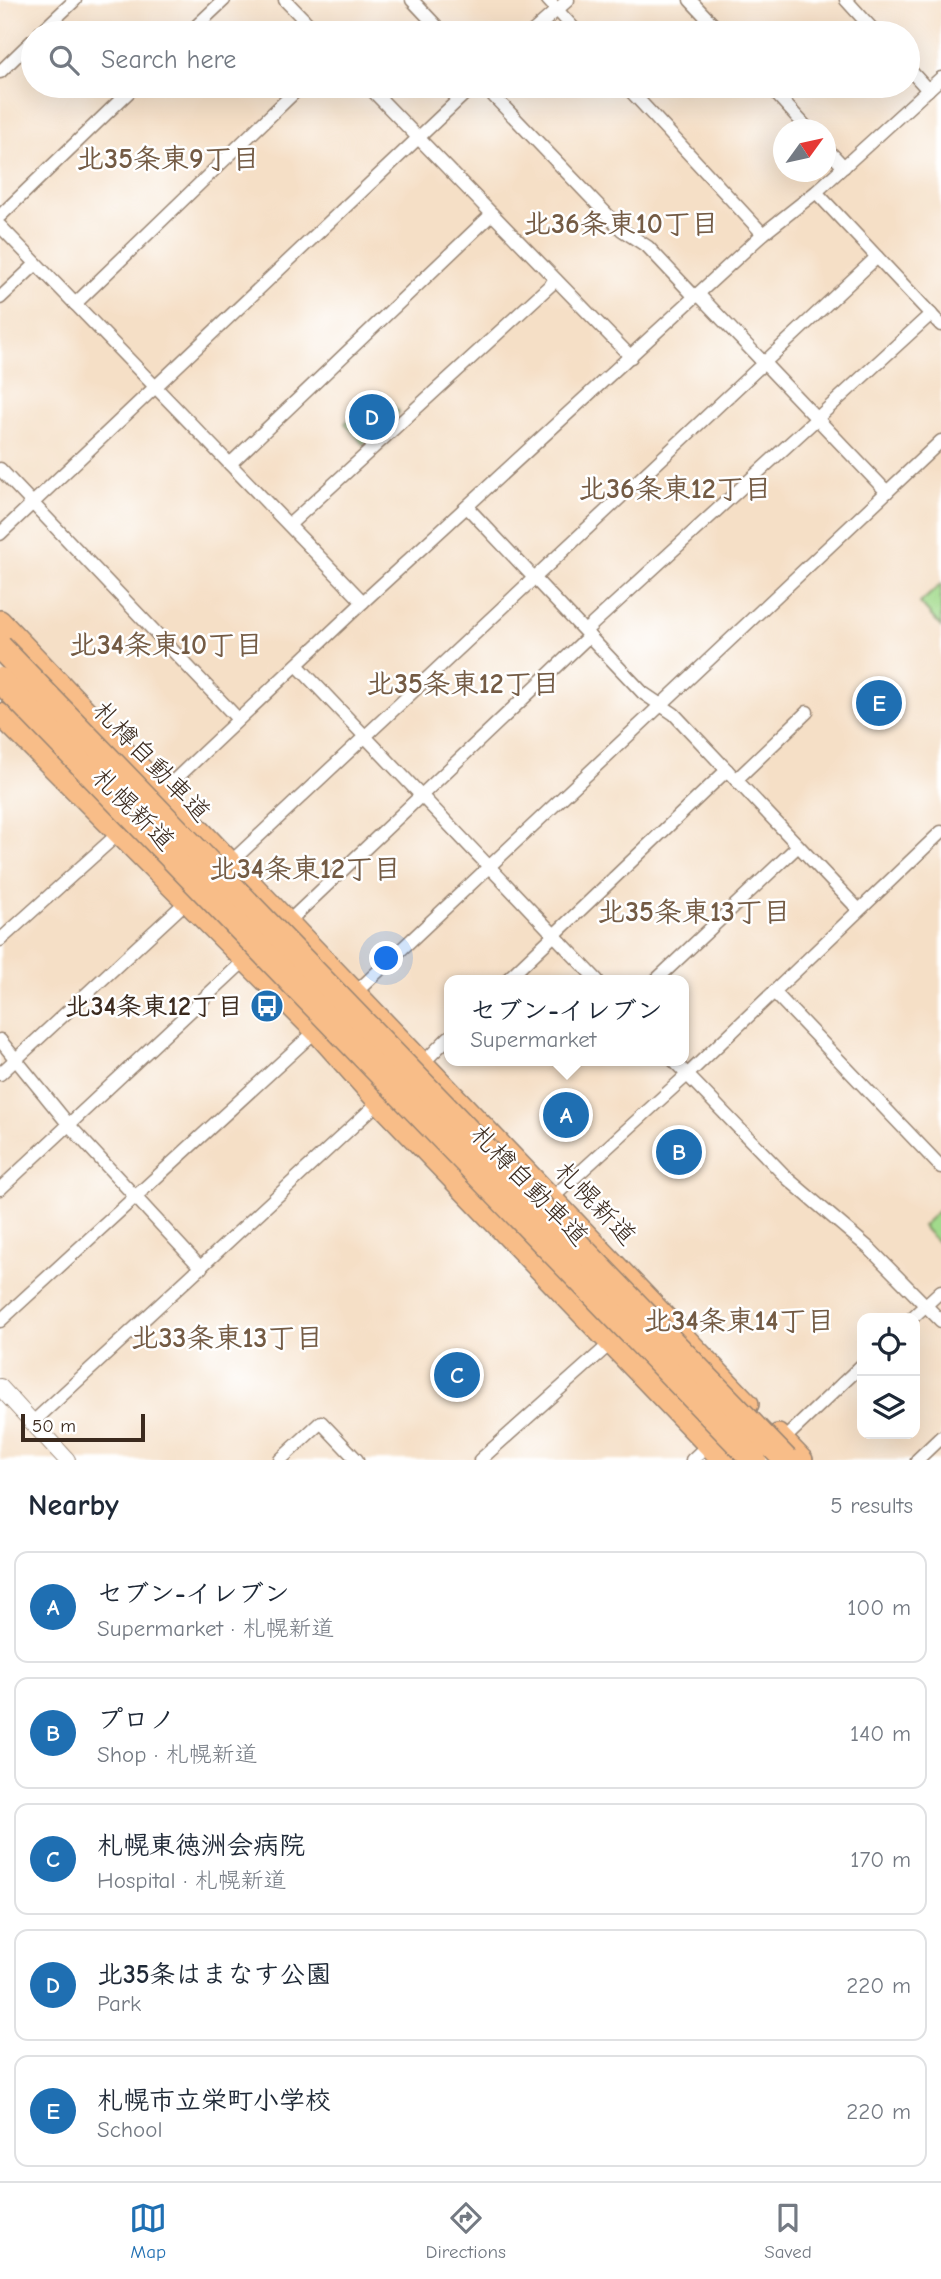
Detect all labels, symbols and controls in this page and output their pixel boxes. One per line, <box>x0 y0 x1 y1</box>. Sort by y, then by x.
search box <box>21 21 920 98</box>
icon: search <box>45 41 83 79</box>
text: Search here <box>101 45 236 75</box>
north arrow <box>773 119 836 182</box>
district label: 北35条東9丁目 <box>76 143 260 175</box>
district label: 北36条東10丁目 <box>523 208 719 240</box>
pin: D <box>349 391 395 443</box>
district label: 北36条東12丁目 <box>578 473 772 505</box>
district label: 北34条東10丁目 <box>69 629 263 661</box>
district label: 北35条東12丁目 <box>366 668 560 700</box>
pin: E <box>856 677 902 729</box>
street label: 札樽自動車道 <box>86 695 216 828</box>
street label: 札幌新道 <box>86 762 181 857</box>
district label: 北34条東12丁目 <box>209 853 401 885</box>
district label: 北35条東13丁目 <box>597 896 791 928</box>
your location <box>369 941 403 975</box>
popup <box>444 975 689 1066</box>
bus stop icon: 北34条東12丁目 <box>248 987 286 1025</box>
place label: 北34条東12丁目 <box>65 992 243 1022</box>
text: セブン-イレブン <box>470 996 663 1026</box>
text: Supermarket <box>470 1026 596 1053</box>
pin: A <box>543 1089 589 1141</box>
street label: 札樽自動車道 <box>464 1119 594 1252</box>
pin: B <box>656 1126 702 1178</box>
street label: 札幌新道 <box>548 1156 642 1252</box>
district label: 北34条東14丁目 <box>644 1305 834 1337</box>
map controls <box>857 1313 920 1439</box>
button: locate <box>857 1313 920 1376</box>
district label: 北33条東13丁目 <box>131 1322 323 1354</box>
pin: C <box>434 1349 480 1401</box>
button: layers <box>857 1376 920 1439</box>
scale bar <box>21 1411 145 1443</box>
text: 50 m <box>32 1415 76 1437</box>
text: Nearby <box>28 1488 119 1523</box>
text: 5 results <box>830 1492 913 1519</box>
text: セブン-イレブン <box>97 1579 290 1609</box>
text: A <box>47 1594 59 1621</box>
text: 100 m <box>847 1594 911 1621</box>
text: Supermarket · 札幌新道 <box>97 1615 335 1642</box>
text: プロノ <box>97 1705 175 1735</box>
text: B <box>46 1720 60 1747</box>
text: 140 m <box>850 1720 911 1747</box>
text: Shop · 札幌新道 <box>97 1741 258 1768</box>
text: 札幌東徳洲会病院 <box>97 1831 305 1861</box>
text: C <box>46 1846 60 1873</box>
text: 170 m <box>850 1846 911 1873</box>
text: Hospital · 札幌新道 <box>97 1867 287 1894</box>
text: 北35条はまなす公園 <box>97 1960 332 1990</box>
text: D <box>46 1972 60 1999</box>
text: 220 m <box>846 1972 911 1999</box>
text: Park <box>97 1990 141 2017</box>
text: 札幌市立栄町小学校 <box>97 2086 331 2116</box>
text: E <box>46 2098 60 2125</box>
text: 220 m <box>846 2098 911 2125</box>
text: School <box>97 2116 162 2143</box>
tab: Map <box>129 2199 167 2263</box>
tab: Directions <box>426 2199 506 2263</box>
tab: Saved <box>764 2199 812 2263</box>

